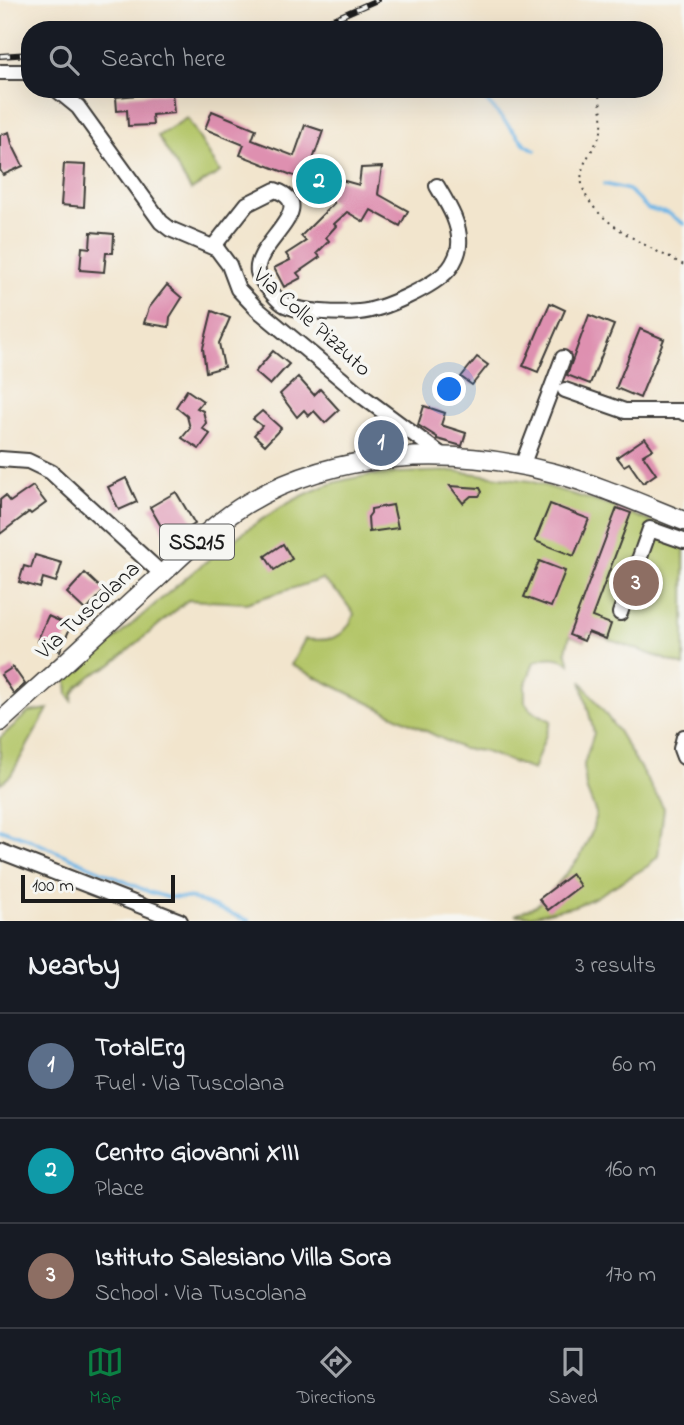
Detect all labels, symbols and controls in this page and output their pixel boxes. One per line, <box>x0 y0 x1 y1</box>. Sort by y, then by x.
search box <box>21 21 663 98</box>
icon: search <box>45 41 83 79</box>
text: Search here <box>101 41 226 79</box>
pin: 2 <box>296 155 342 207</box>
street label: Via Colle Pizzuto <box>244 260 378 385</box>
your location <box>432 372 466 406</box>
pin: 1 <box>358 417 404 469</box>
road number: SS215 <box>160 524 234 560</box>
street label: Via Tuscolana <box>28 554 148 669</box>
pin: 3 <box>613 557 659 609</box>
scale bar <box>21 872 175 904</box>
text: 100 m <box>32 873 74 900</box>
text: Nearby <box>28 945 120 989</box>
text: 3 results <box>575 950 656 983</box>
text: TotalErg <box>95 1030 185 1068</box>
text: 1 <box>47 1049 55 1082</box>
text: 60 m <box>612 1049 656 1082</box>
text: Fuel · Via Tuscolana <box>95 1068 284 1101</box>
text: Centro Giovanni XIII <box>95 1135 299 1173</box>
text: 2 <box>45 1154 57 1187</box>
text: 160 m <box>605 1154 656 1187</box>
text: Place <box>95 1173 144 1206</box>
text: Istituto Salesiano Villa Sora <box>95 1240 391 1278</box>
text: 3 <box>46 1259 56 1292</box>
text: 170 m <box>606 1259 656 1292</box>
text: School · Via Tuscolana <box>95 1278 307 1311</box>
tab: Map <box>86 1343 124 1412</box>
tab: Directions <box>297 1343 376 1412</box>
tab: Saved <box>548 1343 598 1412</box>

